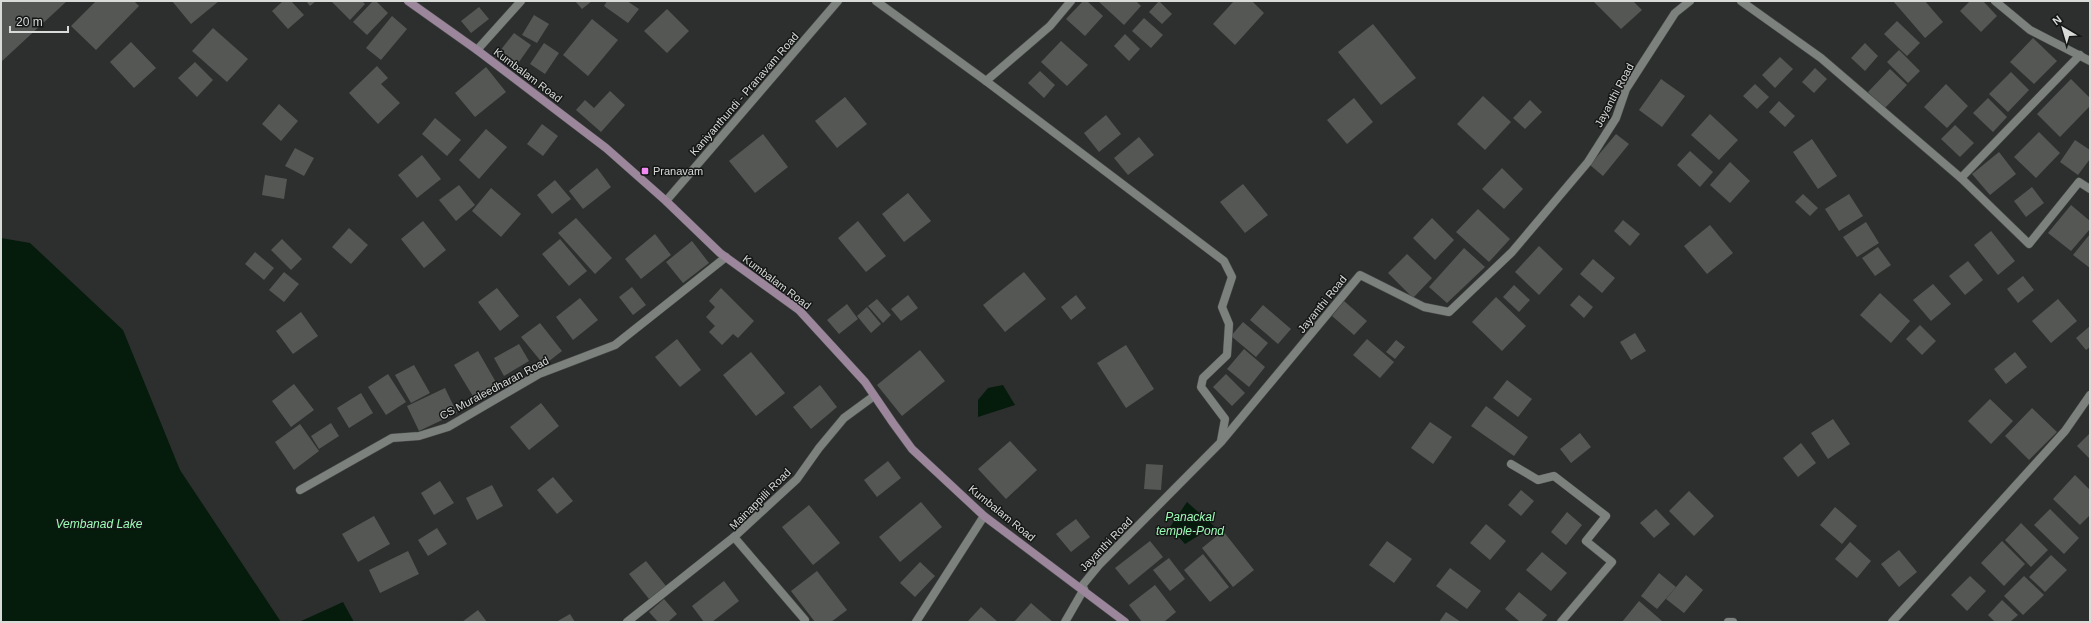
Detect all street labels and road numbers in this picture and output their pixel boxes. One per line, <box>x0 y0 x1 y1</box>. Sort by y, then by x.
street label: Kaniyanthundi - Pranavam Road <box>687 30 801 158</box>
street label: Kumbalam Road <box>492 46 564 104</box>
street label: Jayanthi Road <box>1592 61 1636 129</box>
street label: Kumbalam Road <box>741 253 813 311</box>
street label: Jayanthi Road <box>1295 273 1349 335</box>
street label: CS Muraleedharan Road <box>437 354 551 422</box>
street label: Mainappilli Road <box>727 466 793 532</box>
street label: Kumbalam Road <box>966 483 1038 543</box>
street label: Jayanthi Road <box>1077 515 1135 573</box>

